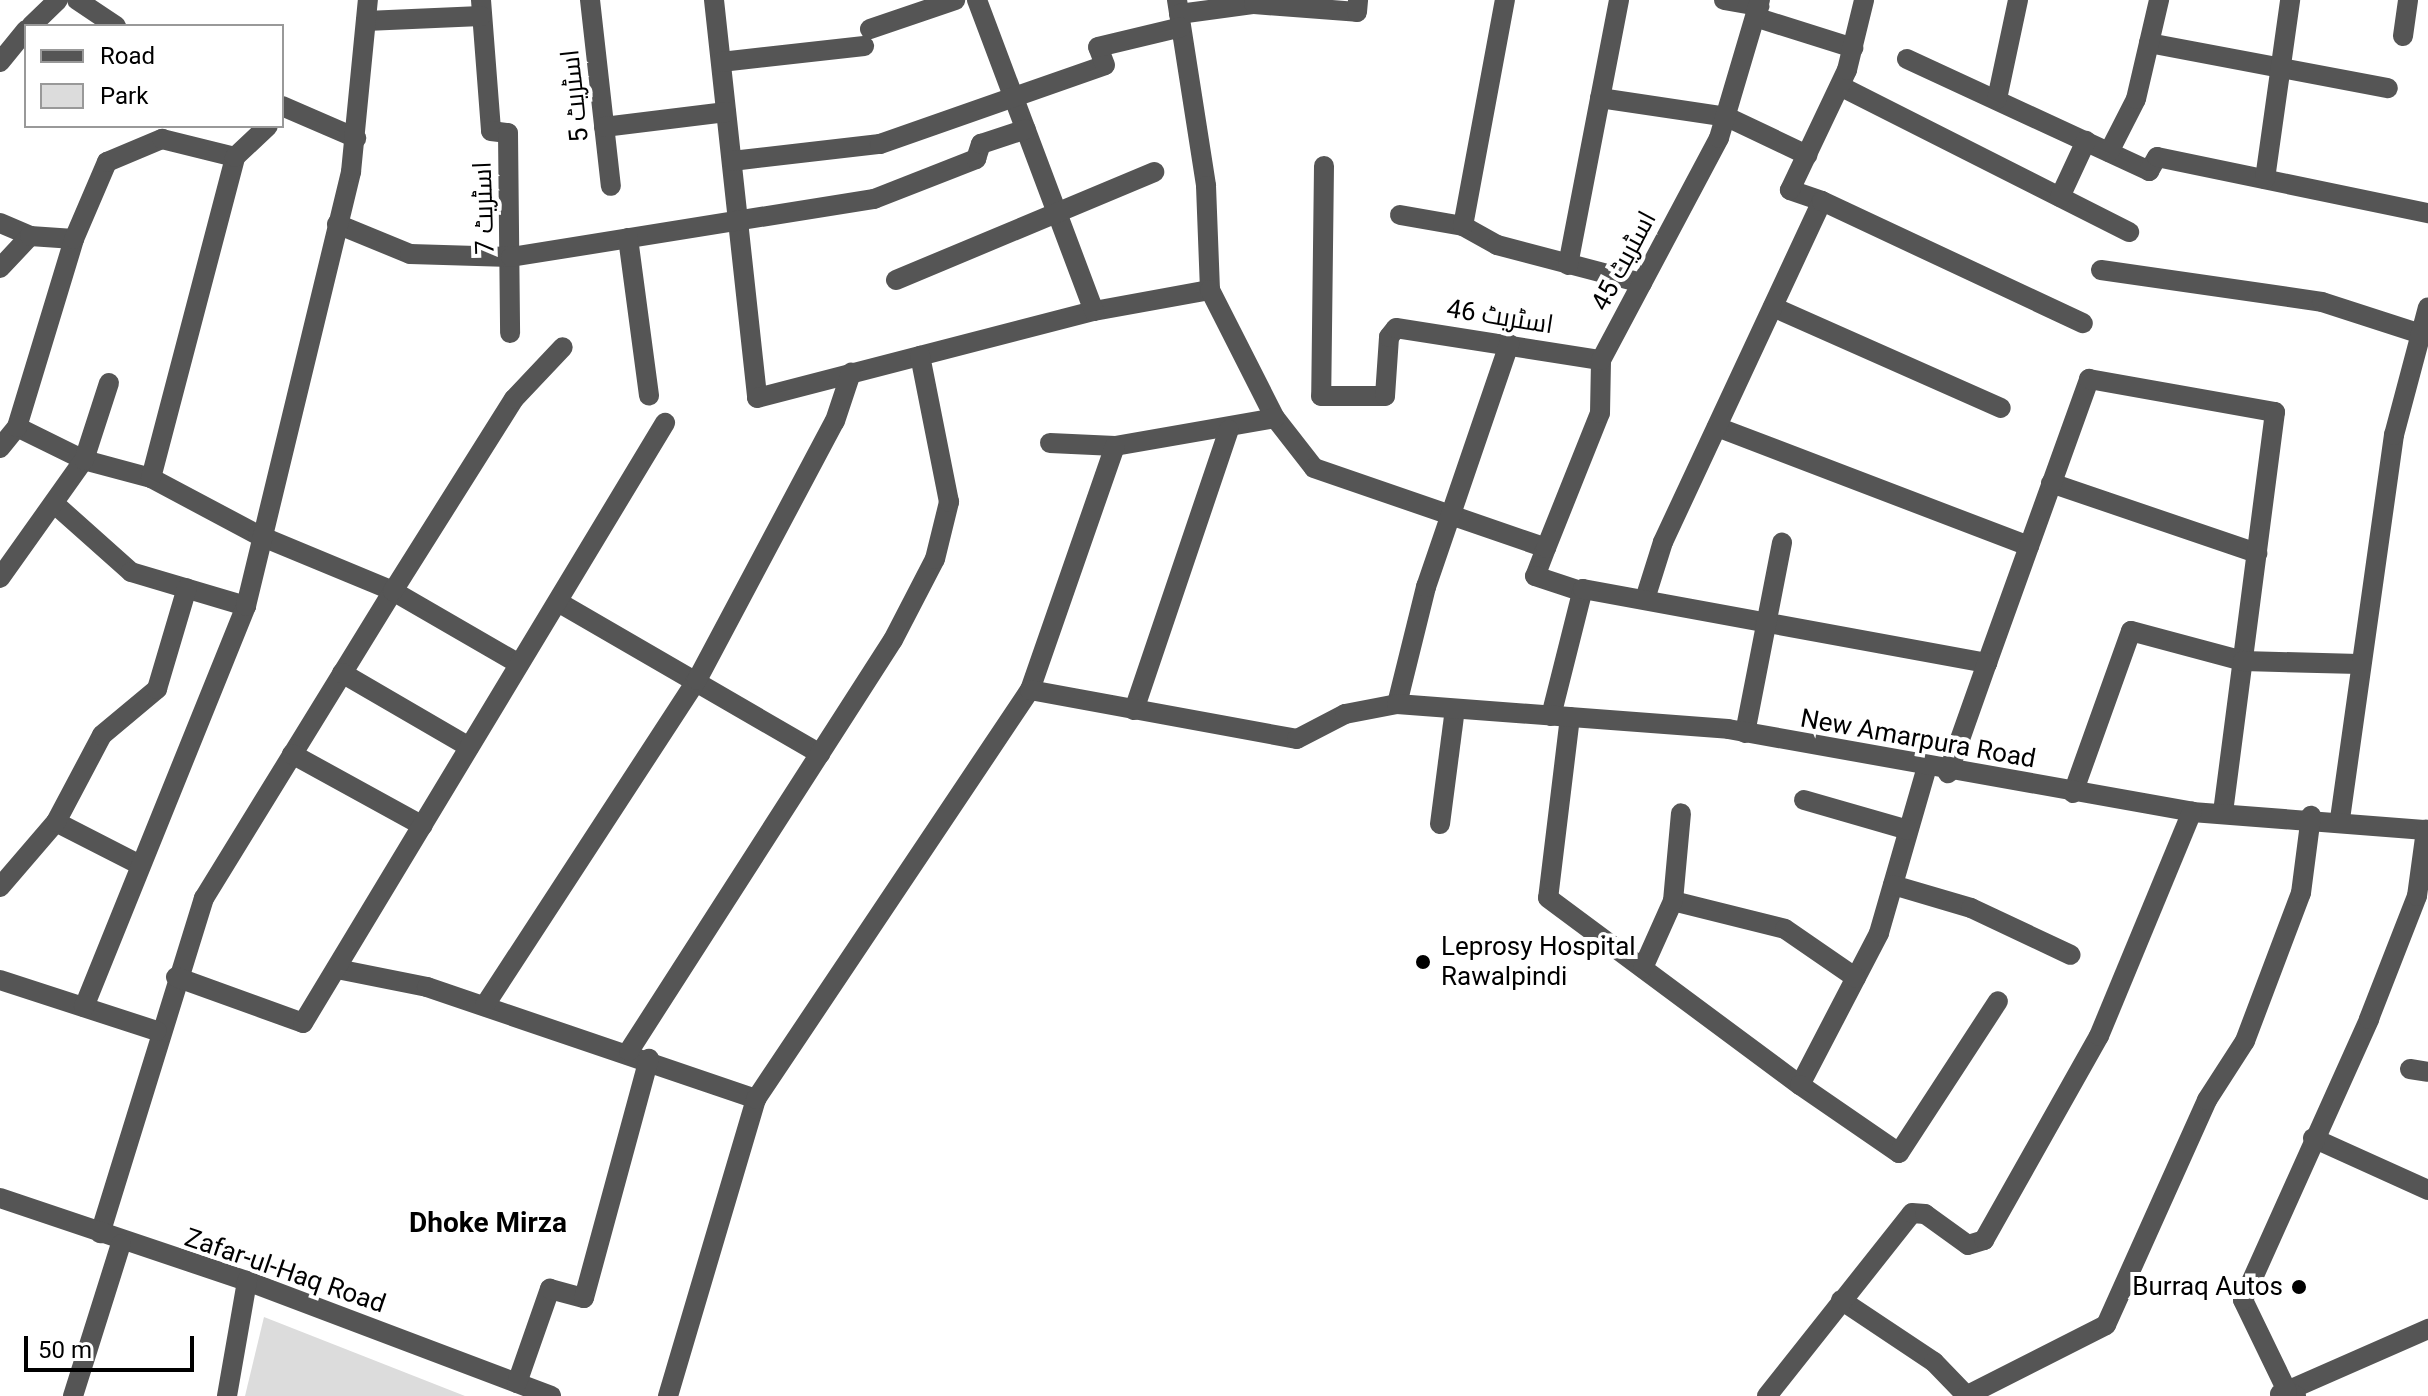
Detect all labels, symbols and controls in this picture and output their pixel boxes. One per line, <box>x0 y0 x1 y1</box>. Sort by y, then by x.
legend <box>24 24 284 128</box>
text: Road <box>100 42 155 70</box>
street label: اسٹریٹ 5 <box>555 48 595 144</box>
text: Park <box>100 82 148 110</box>
street label: اسٹریٹ 7 <box>467 161 501 255</box>
street label: اسٹریٹ 45 <box>1585 206 1663 316</box>
street label: اسٹریٹ 46 <box>1444 293 1556 341</box>
street label: New Amarpura Road <box>1798 703 2038 775</box>
place label: Leprosy Hospital Rawalpindi <box>1441 931 1636 992</box>
marker: Leprosy Hospital Rawalpindi <box>1412 951 1434 973</box>
district label: Dhoke Mirza <box>409 1206 567 1240</box>
street label: Zafar-ul-Haq Road <box>180 1222 390 1320</box>
place label: Burraq Autos <box>2132 1271 2283 1303</box>
marker: Burraq Autos <box>2290 1278 2308 1296</box>
scale bar <box>28 1320 198 1370</box>
text: 50 m <box>38 1336 92 1364</box>

